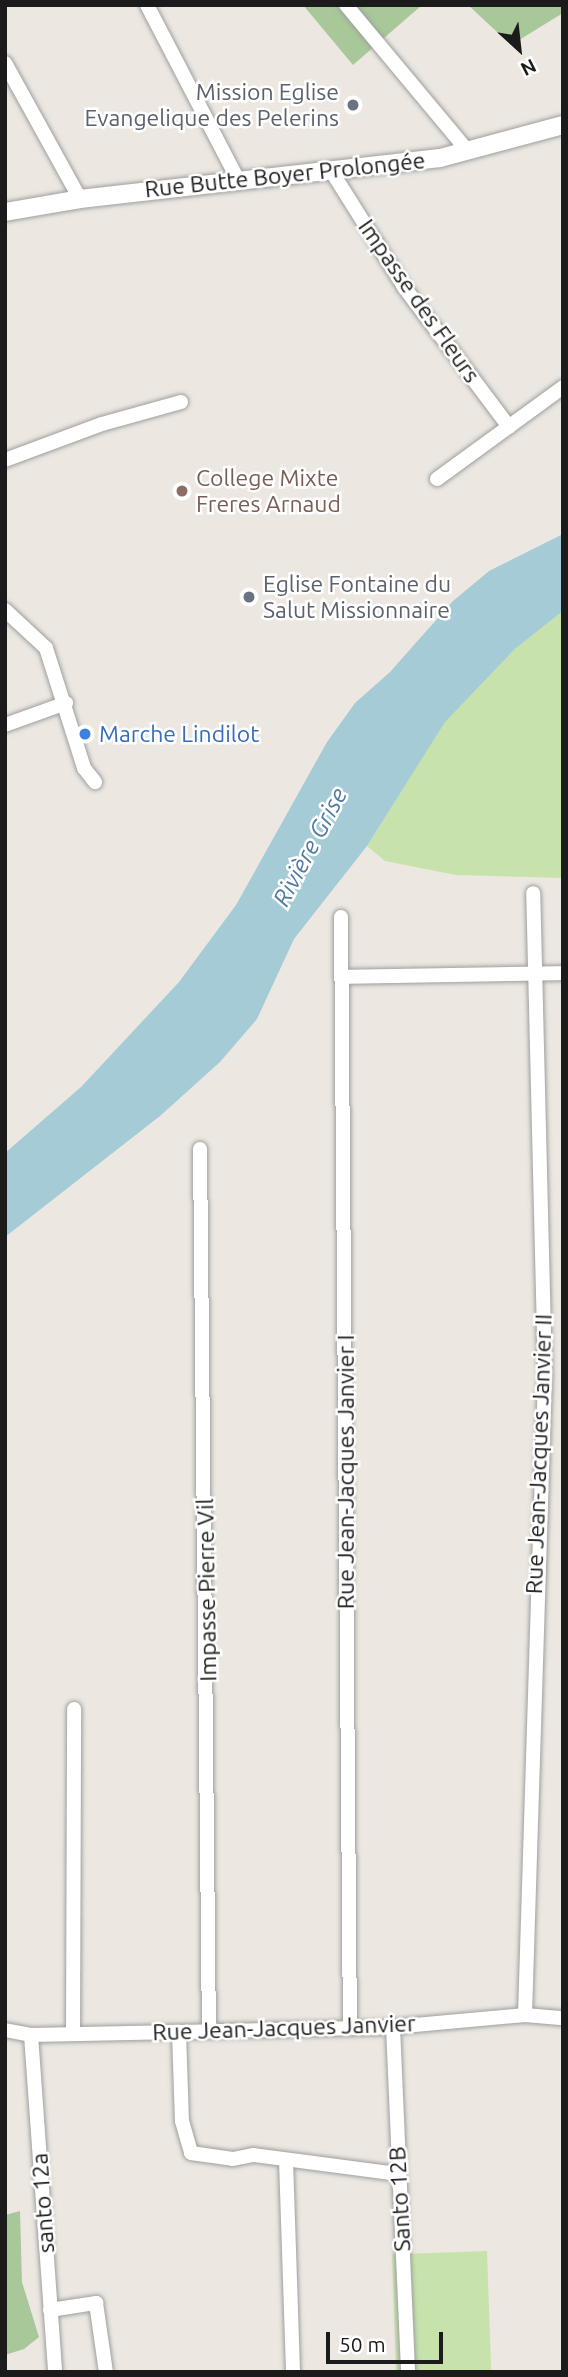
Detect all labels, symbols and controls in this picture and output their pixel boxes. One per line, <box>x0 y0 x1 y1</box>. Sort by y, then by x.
north arrow <box>484 14 554 84</box>
text: N <box>517 55 540 81</box>
place label: Mission Eglise Evangelique des Pelerins <box>85 78 339 132</box>
marker: Mission Eglise Evangelique des Pelerins <box>345 97 361 113</box>
street label: Rue Butte Boyer Prolongée <box>143 147 427 203</box>
street label: Impasse des Fleurs <box>352 214 486 388</box>
place label: College Mixte Freres Arnaud <box>196 464 341 518</box>
marker: College Mixte Freres Arnaud <box>174 483 190 499</box>
place label: Eglise Fontaine du Salut Missionnaire <box>263 570 451 624</box>
marker: Eglise Fontaine du Salut Missionnaire <box>241 589 257 605</box>
place label: Marche Lindilot <box>99 720 259 748</box>
marker: Marche Lindilot <box>77 726 93 742</box>
water label: Rivière Grise <box>267 783 353 911</box>
street label: Rue Jean-Jacques Janvier II <box>520 1313 558 1595</box>
street label: Rue Jean-Jacques Janvier I <box>332 1335 360 1609</box>
street label: Impasse Pierre Vil <box>192 1498 222 1682</box>
street label: Rue Jean-Jacques Janvier <box>152 2010 416 2046</box>
street label: Santo 12B <box>383 2146 417 2252</box>
street label: santo 12a <box>26 2152 60 2254</box>
scale bar <box>330 2318 447 2362</box>
text: 50 m <box>339 2332 386 2356</box>

